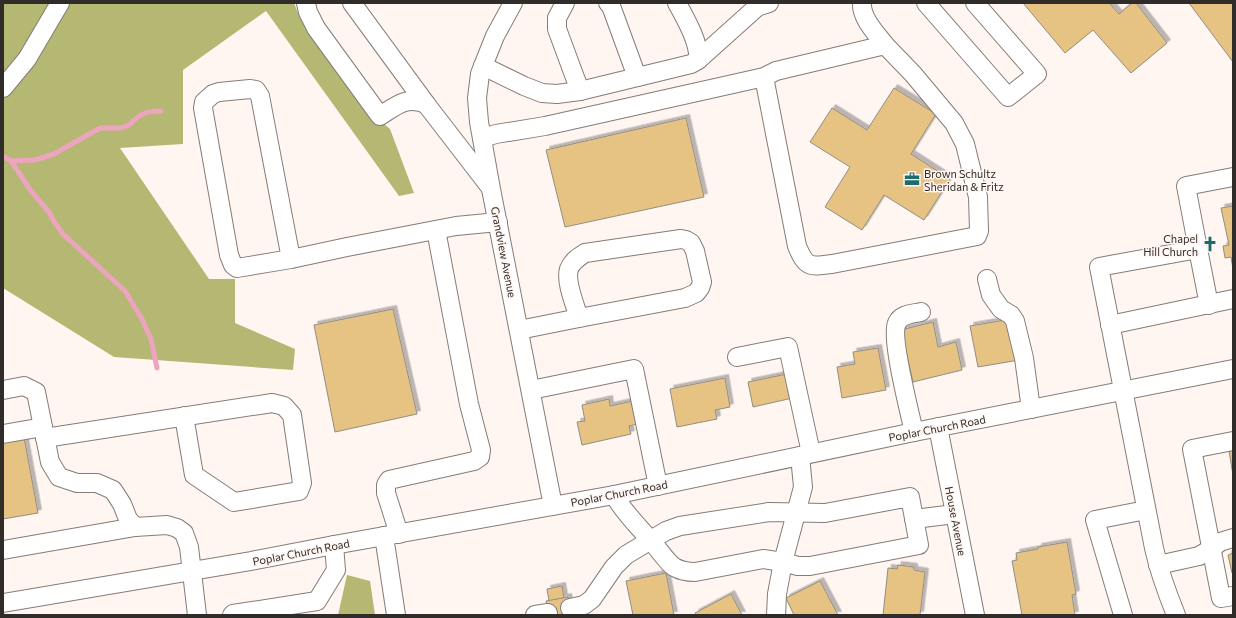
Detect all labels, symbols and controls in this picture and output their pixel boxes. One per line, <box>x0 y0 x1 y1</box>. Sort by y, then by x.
place label: Brown Schultz Sheridan & Fritz <box>924 167 1004 193</box>
office icon: Brown Schultz Sheridan & Fritz <box>903 170 921 188</box>
street label: Grandview Avenue <box>489 205 519 299</box>
place label: Chapel Hill Church <box>1143 232 1198 258</box>
church icon: Chapel Hill Church <box>1201 235 1219 253</box>
street label: Poplar Church Road <box>887 412 987 444</box>
street label: Poplar Church Road <box>569 477 669 509</box>
street label: House Avenue <box>943 485 969 557</box>
street label: Poplar Church Road <box>251 536 351 568</box>

